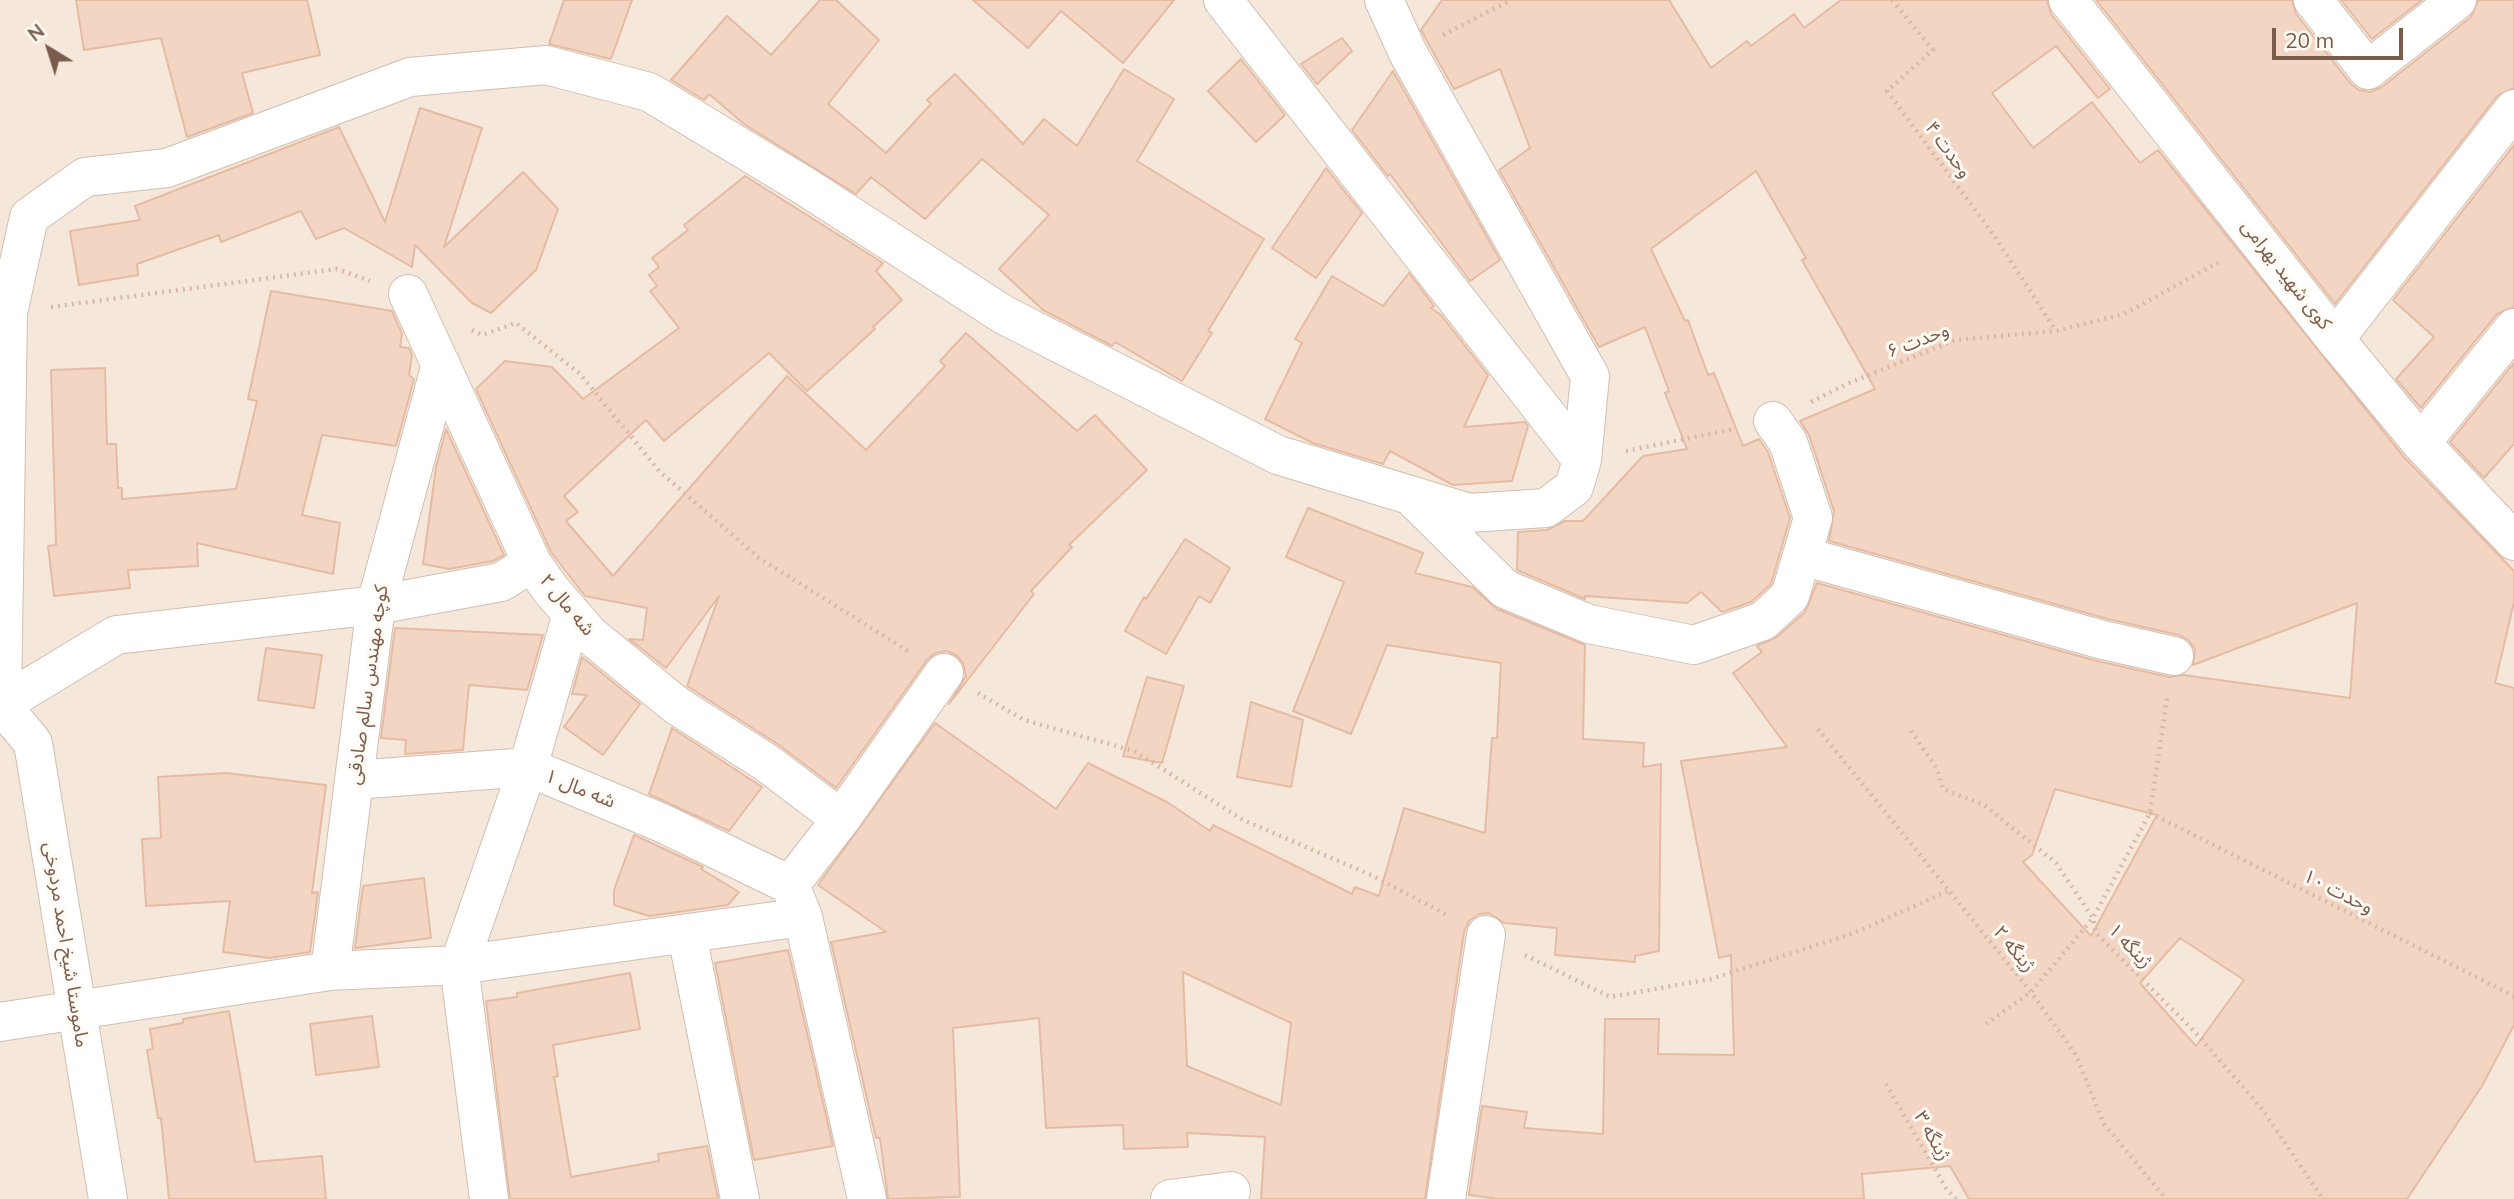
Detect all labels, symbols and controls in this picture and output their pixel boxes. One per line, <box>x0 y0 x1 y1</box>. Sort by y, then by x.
north arrow <box>14 14 84 84</box>
scale bar <box>2276 14 2407 58</box>
text: N <box>23 19 49 46</box>
text: 20 m <box>2285 27 2334 53</box>
street label: وحدت ۴ <box>1920 117 1976 183</box>
street label: کوی شهید بهرامی <box>2236 216 2336 334</box>
street label: وحدت ۶ <box>1884 319 1952 363</box>
street label: شه مال ۲ <box>535 569 599 641</box>
street label: کوچه مهندس سالم صادقی <box>343 584 393 786</box>
street label: شه مال ۱ <box>542 765 618 813</box>
street label: ماموستا شیخ احمد مردوخی <box>39 841 93 1049</box>
street label: وحدت ۱۰ <box>2299 865 2377 919</box>
street label: ژینگه ۱ <box>2103 919 2157 973</box>
street label: ژینگه ۲ <box>1988 921 2040 977</box>
street label: ژینگه ۳ <box>1909 1107 1955 1165</box>

